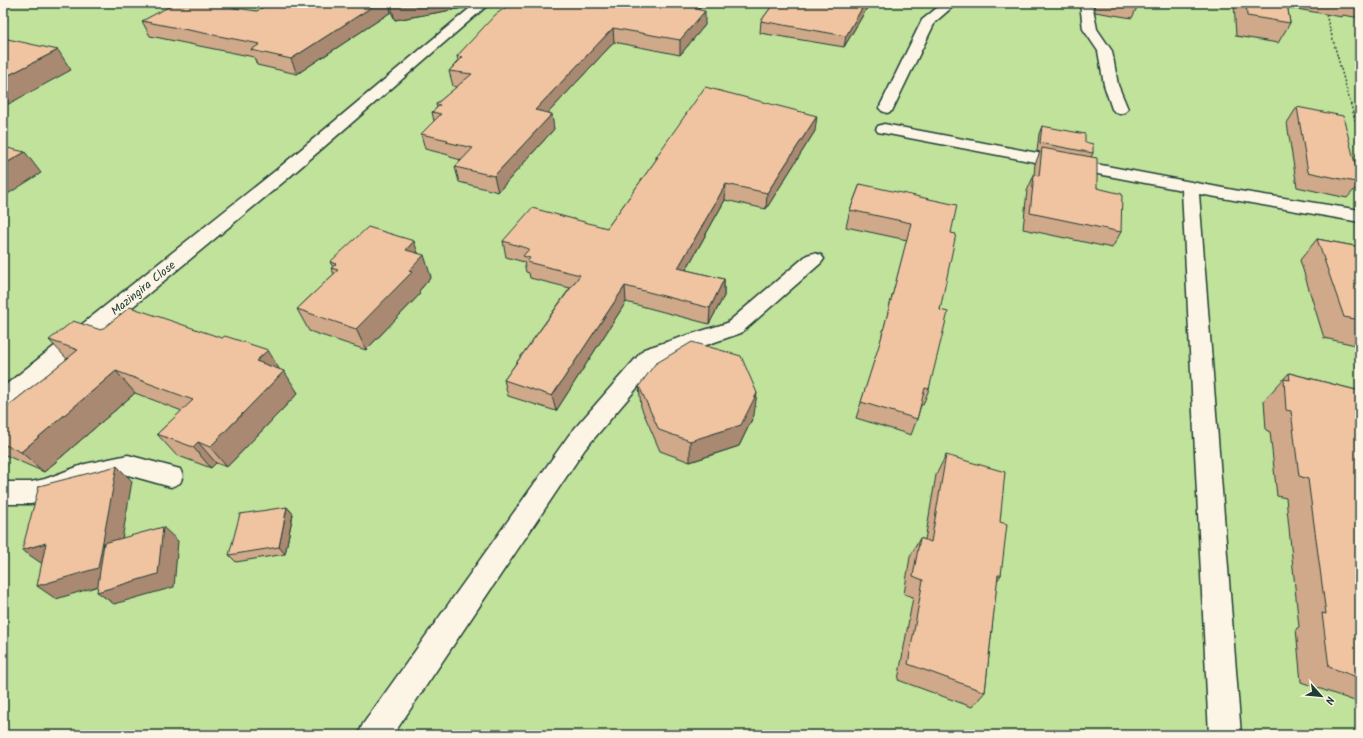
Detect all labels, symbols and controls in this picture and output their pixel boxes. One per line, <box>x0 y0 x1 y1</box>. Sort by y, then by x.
street label: Mazingira Close <box>107 256 180 321</box>
north arrow <box>1301 676 1341 716</box>
text: N <box>1319 693 1339 707</box>

